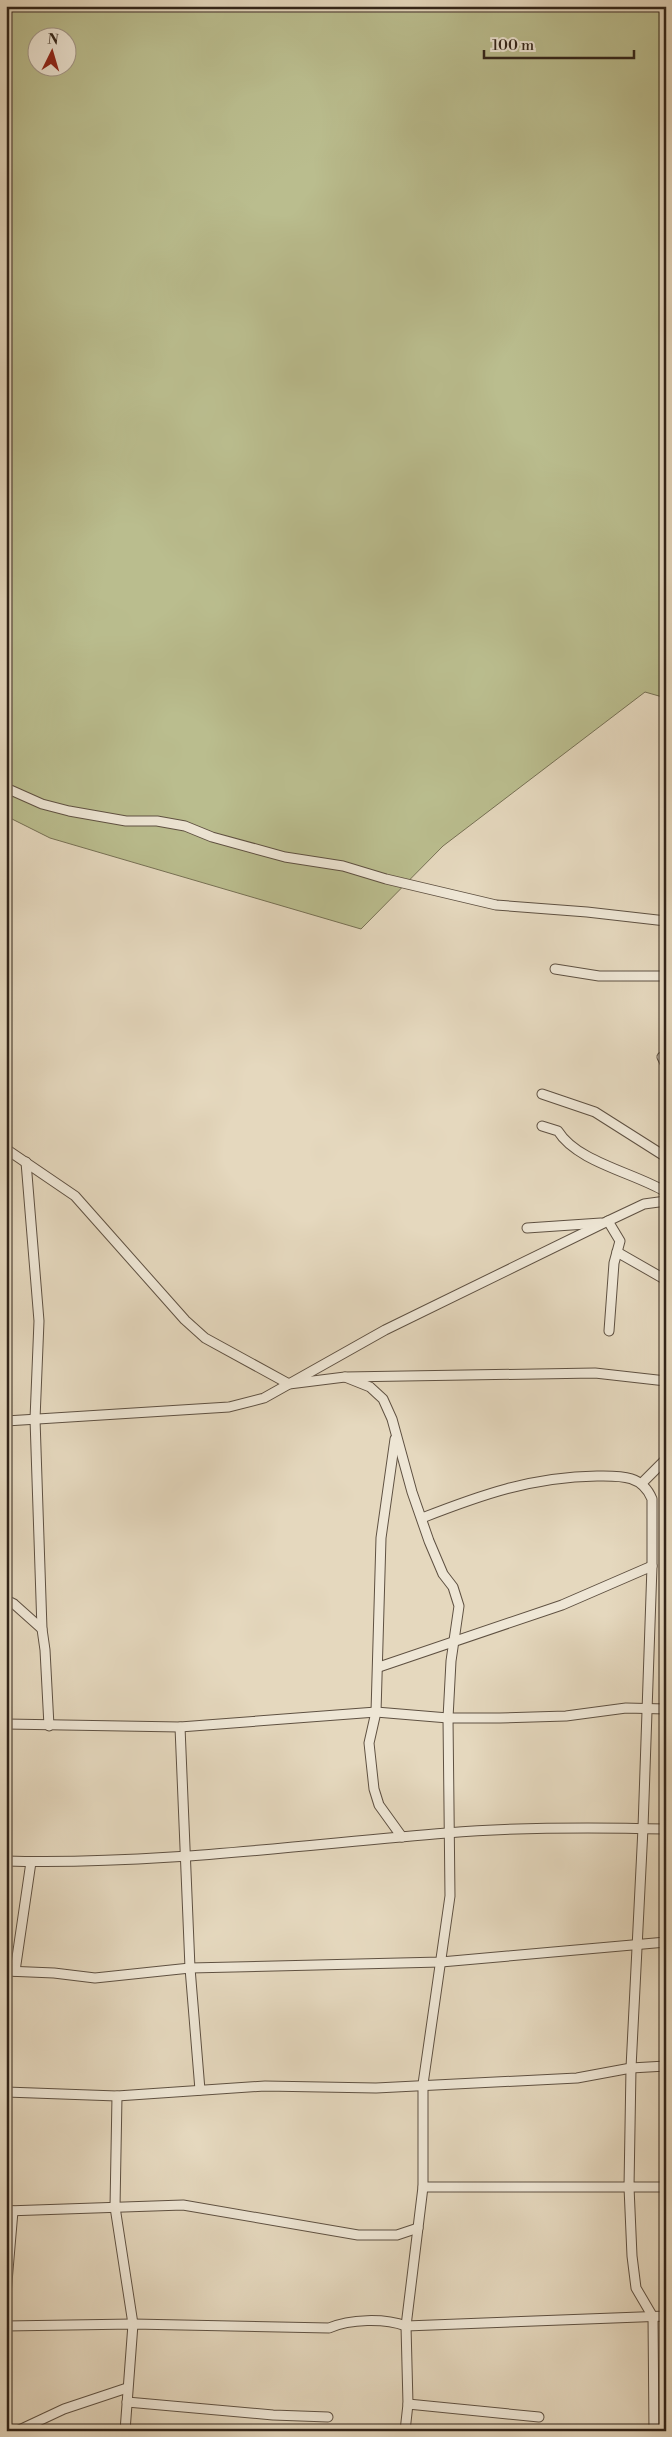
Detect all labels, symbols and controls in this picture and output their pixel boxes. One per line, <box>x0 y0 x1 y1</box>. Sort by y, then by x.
north arrow <box>28 28 78 78</box>
scale bar <box>484 28 634 60</box>
text: N <box>47 31 59 49</box>
text: 100 m <box>492 36 534 55</box>

